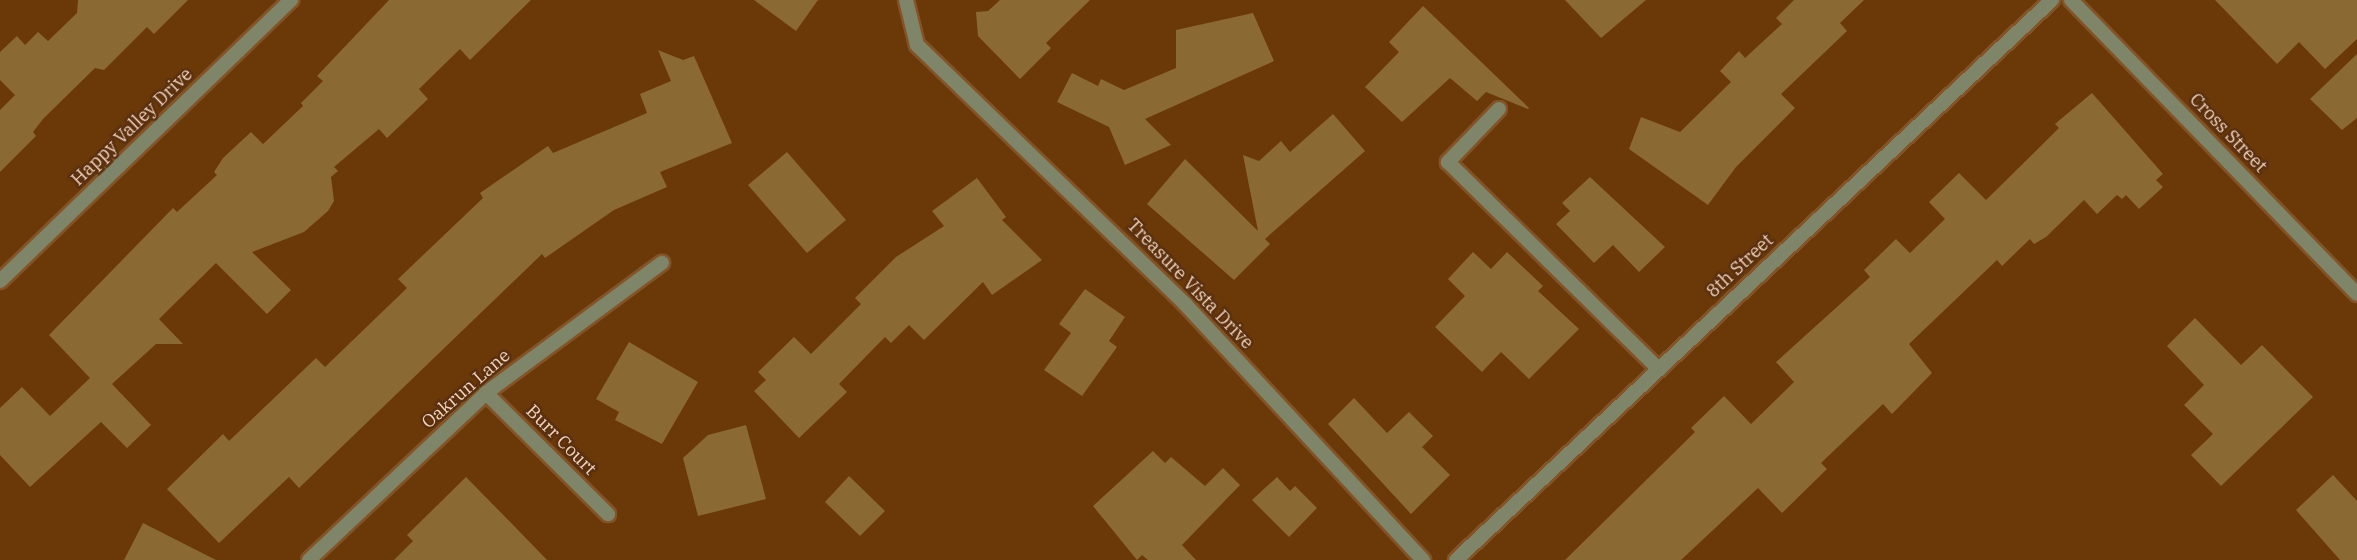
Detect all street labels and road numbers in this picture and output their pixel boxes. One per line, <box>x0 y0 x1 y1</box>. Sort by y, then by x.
street label: Happy Valley Drive <box>67 64 197 190</box>
street label: Cross Street <box>2185 89 2271 177</box>
street label: Treasure Vista Drive <box>1122 214 1258 354</box>
street label: 8th Street <box>1702 230 1778 302</box>
street label: Oakrun Lane <box>417 345 515 433</box>
street label: Burr Court <box>521 400 601 480</box>

